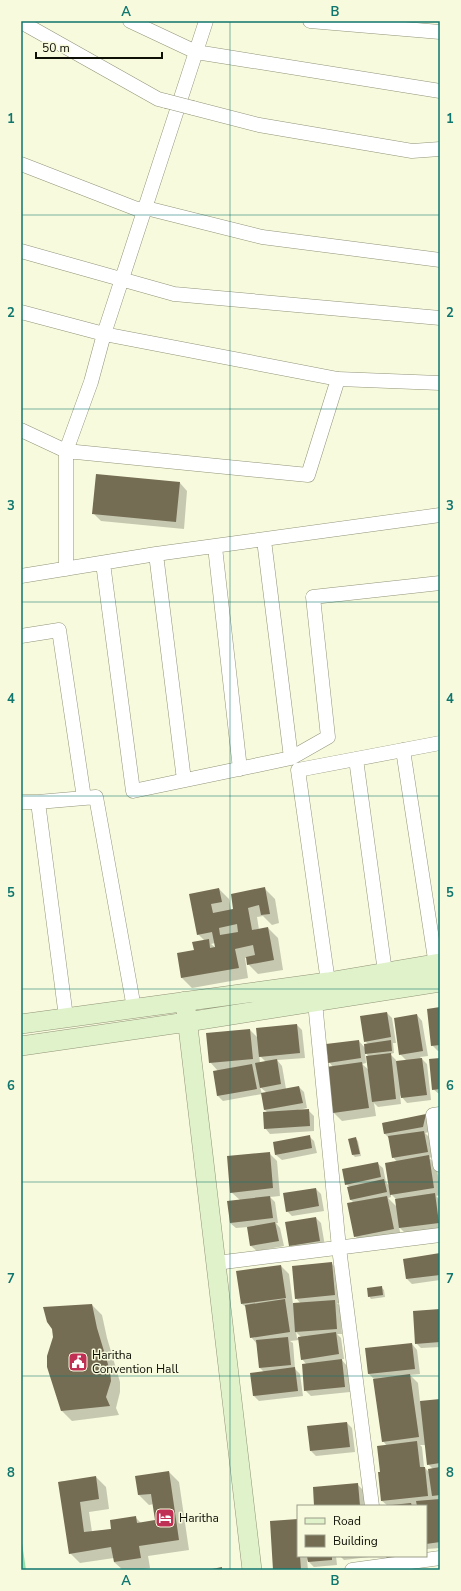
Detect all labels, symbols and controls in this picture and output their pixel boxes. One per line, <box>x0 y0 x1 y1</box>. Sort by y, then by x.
text: A <box>121 3 131 21</box>
text: B <box>331 3 340 21</box>
scale bar <box>36 34 162 60</box>
text: 50 m <box>42 40 70 56</box>
text: 1 <box>7 110 15 128</box>
text: 1 <box>446 110 454 128</box>
text: 2 <box>7 304 15 322</box>
text: 2 <box>446 304 454 322</box>
text: 3 <box>7 497 15 515</box>
text: 3 <box>446 497 454 515</box>
text: 4 <box>7 690 15 708</box>
text: 4 <box>446 690 454 708</box>
text: 5 <box>7 884 15 902</box>
text: 5 <box>446 884 454 902</box>
text: 6 <box>7 1077 15 1095</box>
text: 6 <box>446 1077 454 1095</box>
text: 7 <box>7 1270 15 1288</box>
text: 7 <box>446 1270 454 1288</box>
place label: Haritha Convention Hall <box>92 1347 179 1377</box>
public building icon: Haritha Convention Hall <box>67 1351 89 1373</box>
text: 8 <box>7 1464 15 1482</box>
text: 8 <box>446 1464 454 1482</box>
legend <box>297 1505 427 1557</box>
hotel icon: Haritha <box>154 1507 176 1529</box>
place label: Haritha <box>179 1510 219 1526</box>
text: Road <box>333 1513 361 1529</box>
text: Building <box>333 1533 378 1549</box>
text: A <box>121 1572 131 1590</box>
text: B <box>331 1572 340 1590</box>

